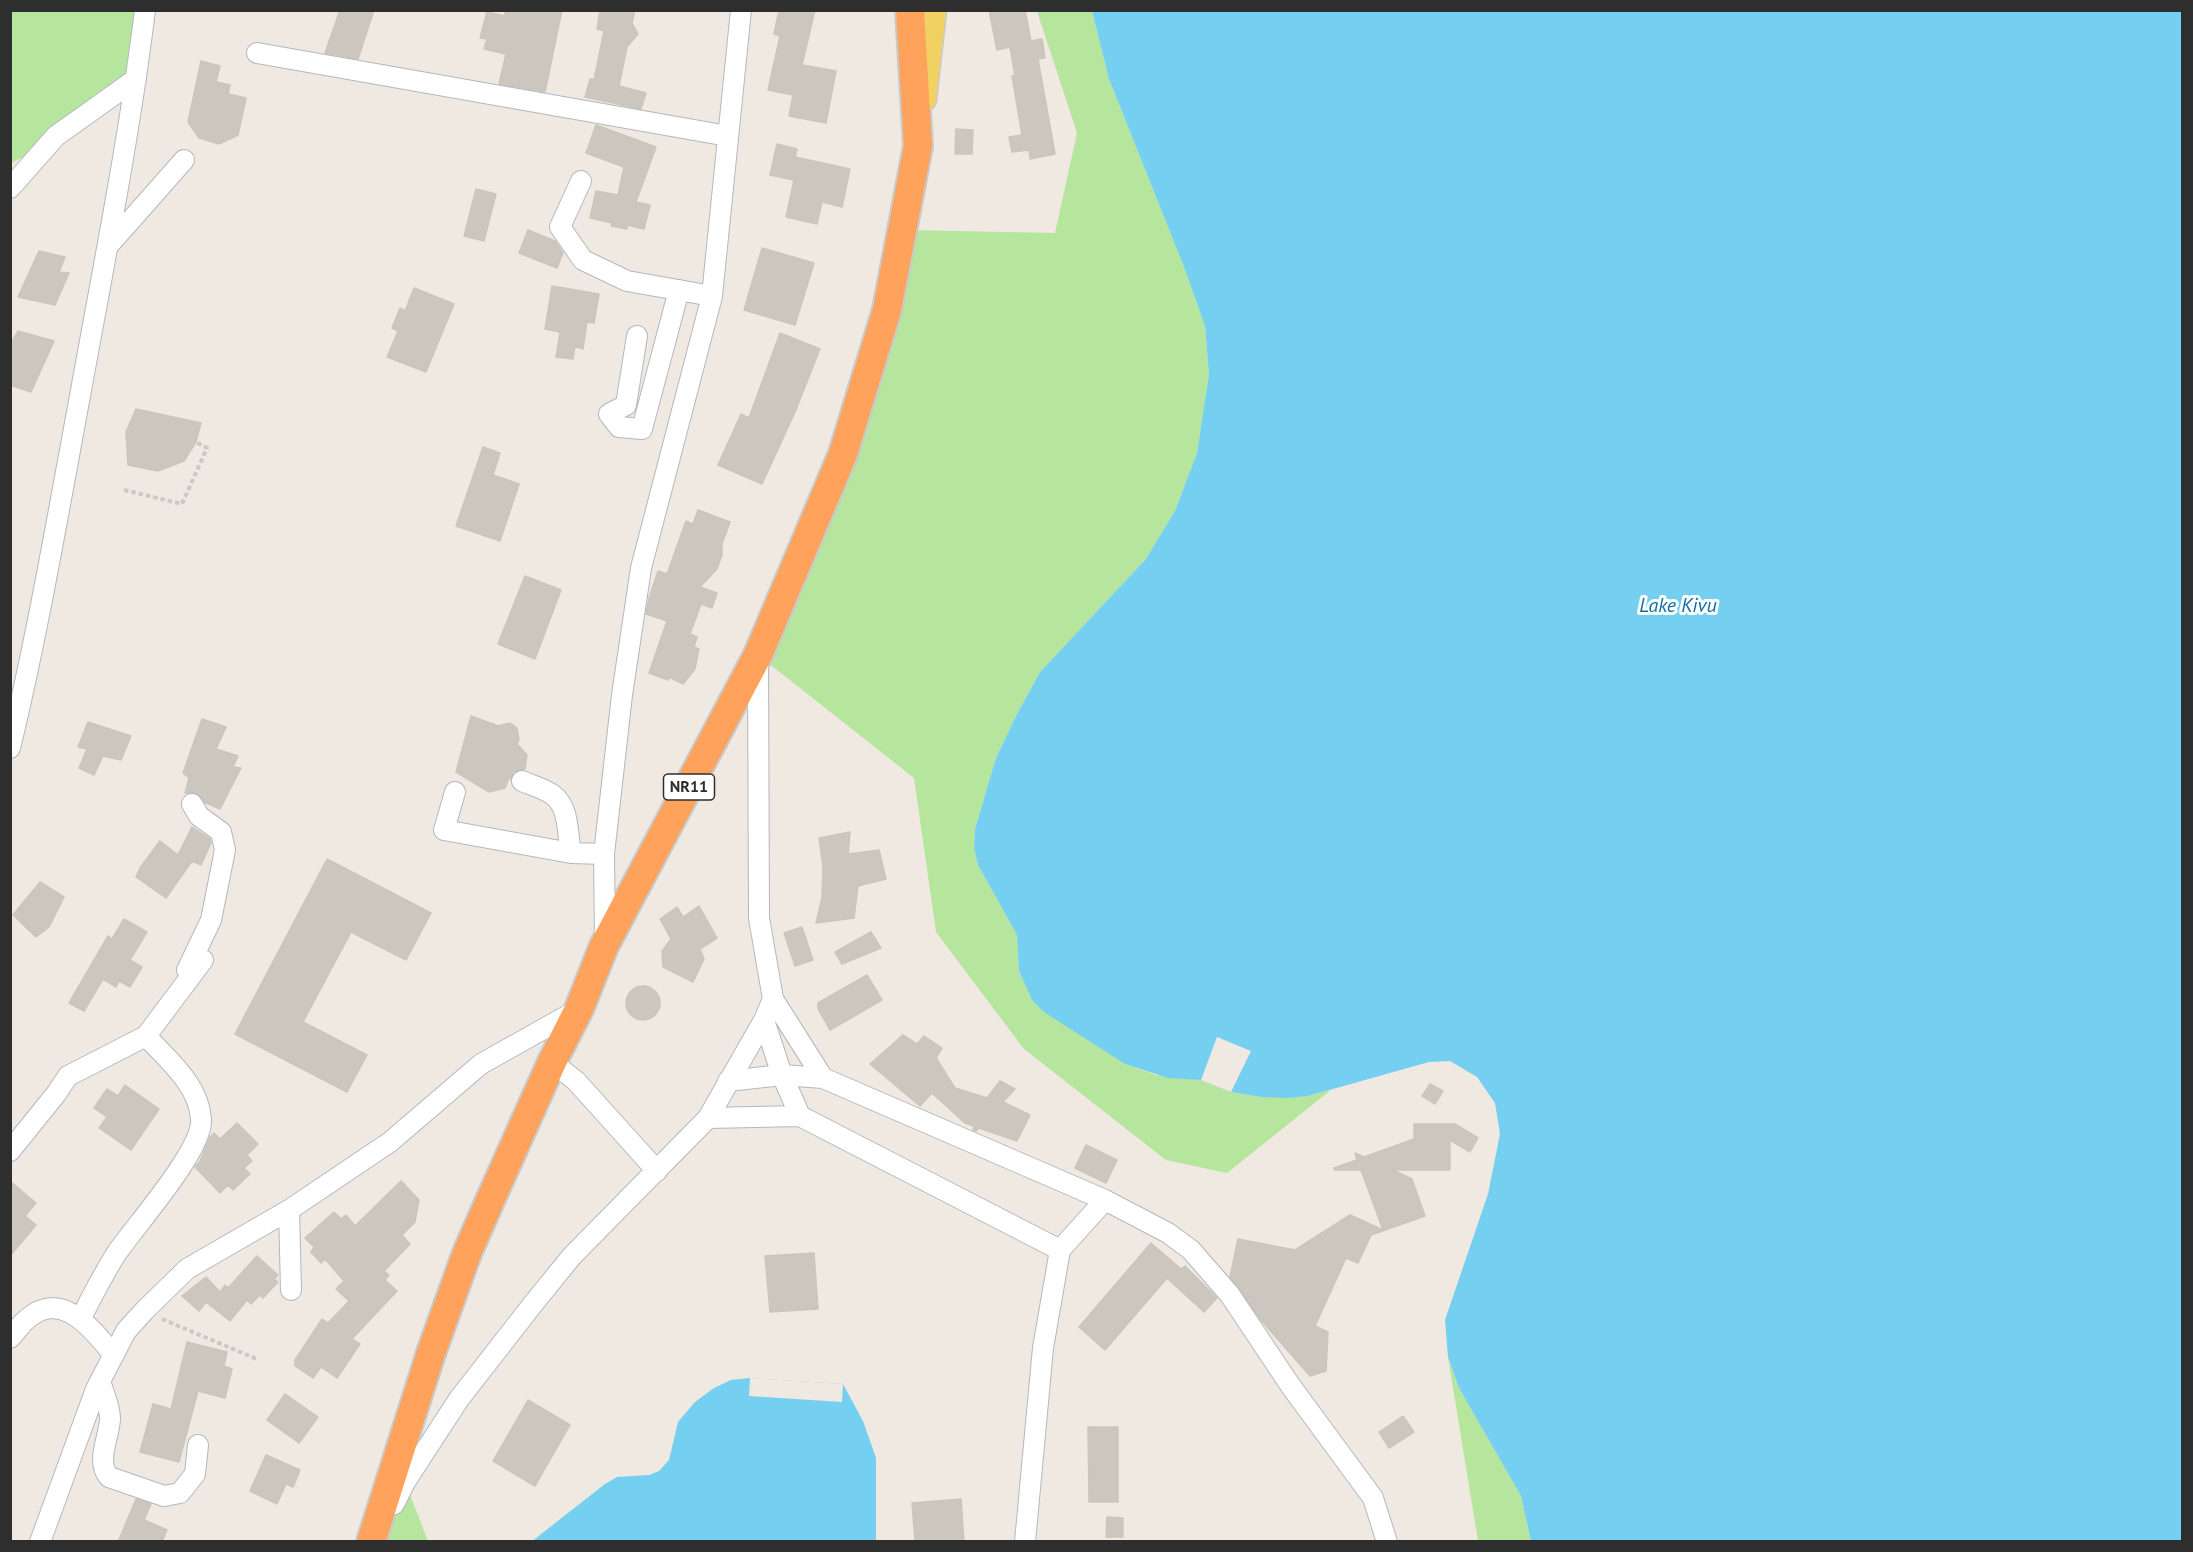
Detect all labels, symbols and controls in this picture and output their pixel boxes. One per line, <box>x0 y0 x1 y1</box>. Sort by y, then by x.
water label: Lake Kivu <box>1639 594 1717 618</box>
road number: NR11 <box>664 774 714 800</box>

